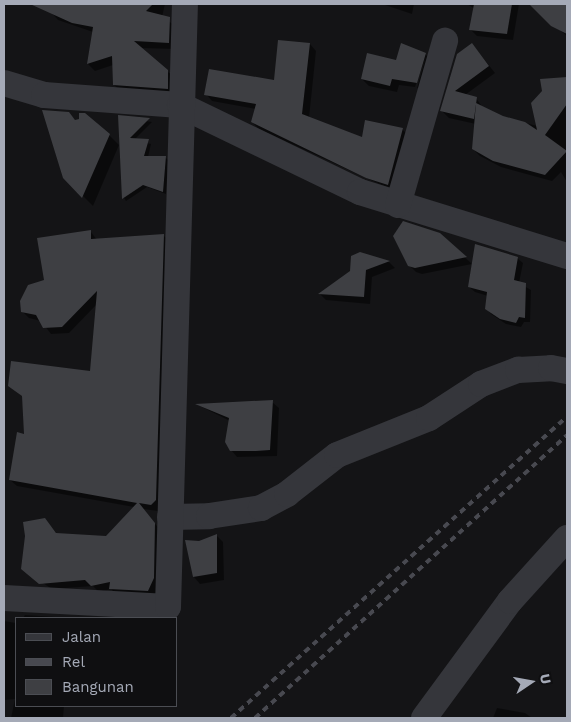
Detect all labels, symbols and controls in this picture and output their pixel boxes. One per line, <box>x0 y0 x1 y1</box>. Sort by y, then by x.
legend <box>15 617 178 707</box>
text: Jalan <box>62 628 101 646</box>
text: Rel <box>62 653 85 671</box>
north arrow <box>506 657 556 707</box>
text: U <box>537 672 555 685</box>
text: Bangunan <box>62 678 134 696</box>

